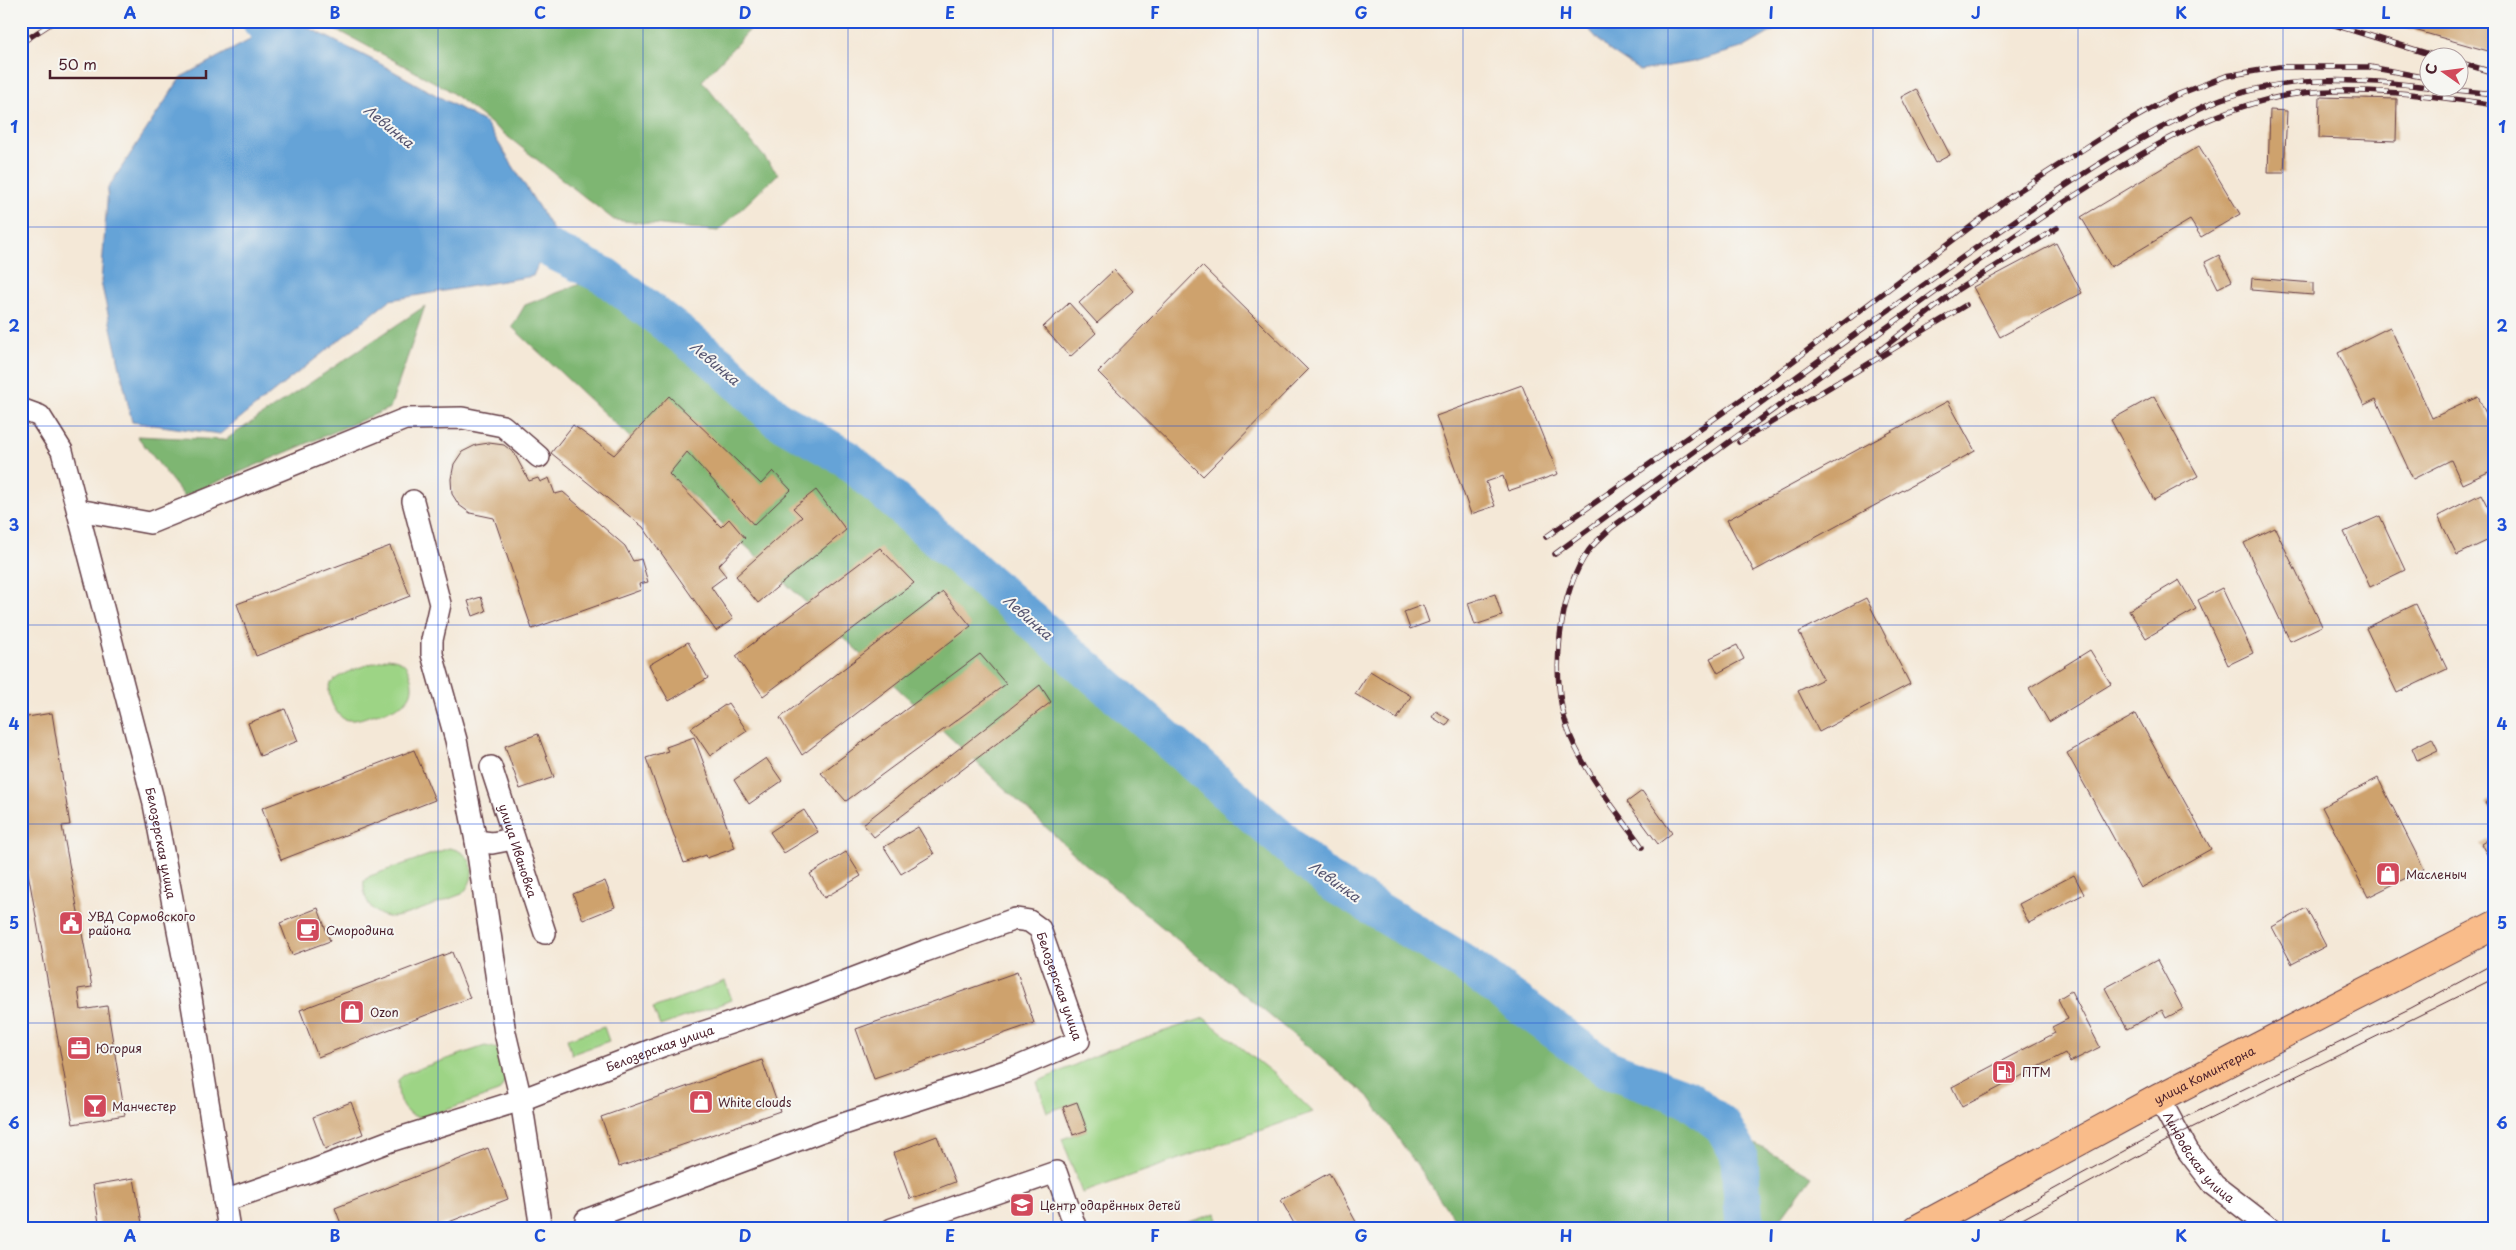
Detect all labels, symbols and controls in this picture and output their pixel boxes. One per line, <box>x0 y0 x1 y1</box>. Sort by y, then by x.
text: A <box>124 0 137 24</box>
text: B <box>330 0 341 24</box>
text: C <box>534 0 546 24</box>
text: D <box>739 0 751 24</box>
text: E <box>945 0 955 24</box>
text: F <box>1150 0 1160 24</box>
text: G <box>1354 0 1368 24</box>
text: H <box>1560 0 1572 24</box>
text: I <box>1768 0 1774 24</box>
text: J <box>1971 0 1981 24</box>
text: K <box>2175 0 2187 24</box>
text: L <box>2381 0 2391 24</box>
scale bar <box>50 48 206 80</box>
north arrow <box>2418 48 2468 98</box>
text: 50 m <box>58 52 97 75</box>
text: С <box>2419 61 2442 76</box>
water label: Левинка <box>360 99 419 153</box>
text: 1 <box>10 114 18 138</box>
text: 1 <box>2498 114 2506 138</box>
text: 2 <box>8 313 20 337</box>
text: 2 <box>2496 313 2508 337</box>
water label: Левинка <box>686 336 745 391</box>
text: 3 <box>9 512 19 536</box>
text: 3 <box>2497 512 2507 536</box>
water label: Левинка <box>999 590 1058 645</box>
text: 4 <box>9 711 20 735</box>
text: 4 <box>2497 711 2508 735</box>
street label: Белозерская улица <box>141 785 181 901</box>
street label: улица Ивановка <box>495 802 542 900</box>
water label: Левинка <box>1305 855 1366 908</box>
shop icon: Масленыч <box>2375 861 2401 887</box>
place label: Масленыч <box>2406 865 2467 883</box>
place label: УВД Сормовского района <box>88 907 196 939</box>
text: 5 <box>9 910 19 934</box>
public building icon: УВД Сормовского района <box>58 910 84 936</box>
text: 5 <box>2497 910 2507 934</box>
cafe icon: Смородина <box>295 917 321 943</box>
place label: Смородина <box>326 921 395 939</box>
street label: Белозерская улица <box>1033 929 1087 1043</box>
shop icon: Ozon <box>339 999 365 1025</box>
place label: Ozon <box>370 1003 399 1021</box>
street label: Белозерская улица <box>603 1020 717 1076</box>
office icon: Югория <box>66 1035 92 1061</box>
place label: Югория <box>96 1039 142 1057</box>
street label: улица Коминтерна <box>2150 1041 2258 1108</box>
fuel station icon: ПТМ <box>1991 1059 2017 1085</box>
place label: ПТМ <box>2022 1063 2051 1081</box>
shop icon: White clouds <box>688 1089 714 1115</box>
bar icon: Манчестер <box>82 1093 108 1119</box>
place label: White clouds <box>718 1093 792 1111</box>
place label: Манчестер <box>112 1097 176 1115</box>
street label: Линдовская улица <box>2159 1108 2239 1207</box>
text: 6 <box>8 1110 20 1134</box>
text: 6 <box>2496 1110 2508 1134</box>
school or university icon: Центр одарённых детей <box>1009 1192 1035 1218</box>
place label: Центр одарённых детей <box>1040 1196 1181 1214</box>
text: A <box>124 1223 137 1247</box>
text: B <box>330 1223 341 1247</box>
text: C <box>534 1223 546 1247</box>
text: D <box>739 1223 751 1247</box>
text: E <box>945 1223 955 1247</box>
text: F <box>1150 1223 1160 1247</box>
text: G <box>1354 1223 1368 1247</box>
text: H <box>1560 1223 1572 1247</box>
text: I <box>1768 1223 1774 1247</box>
text: J <box>1971 1223 1981 1247</box>
text: K <box>2175 1223 2187 1247</box>
text: L <box>2381 1223 2391 1247</box>

